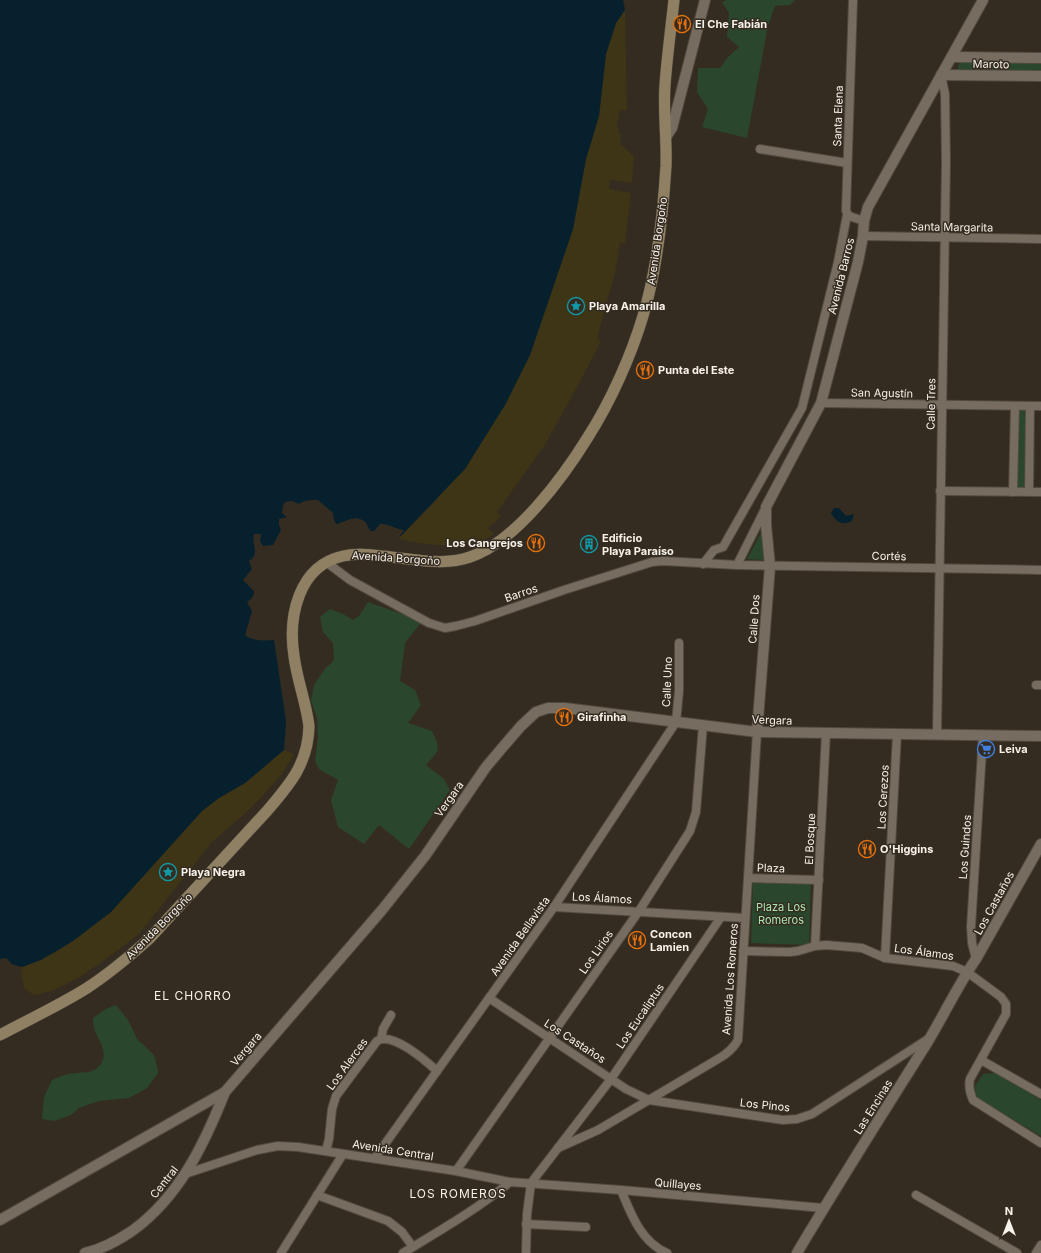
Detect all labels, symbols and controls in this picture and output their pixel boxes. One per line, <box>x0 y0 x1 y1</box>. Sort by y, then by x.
restaurant icon: El Che Fabián <box>672 14 692 34</box>
place label: El Che Fabián <box>695 17 767 31</box>
street label: Maroto <box>972 57 1010 71</box>
street label: Santa Elena <box>830 85 846 147</box>
street label: Avenida Borgoño <box>644 196 670 286</box>
street label: Santa Margarita <box>911 219 993 235</box>
street label: Avenida Barros <box>825 236 857 316</box>
place icon: Playa Amarilla <box>566 296 586 316</box>
place label: Playa Amarilla <box>589 299 665 313</box>
restaurant icon: Punta del Este <box>635 360 655 380</box>
place label: Punta del Este <box>658 363 735 377</box>
street label: Calle Tres <box>924 378 938 430</box>
street label: San Agustín <box>851 385 913 401</box>
place label: Edificio Playa Paraíso <box>602 531 674 558</box>
restaurant icon: Los Cangrejos <box>526 533 546 553</box>
building icon: Edificio Playa Paraíso <box>579 534 599 554</box>
place label: Los Cangrejos <box>446 536 523 550</box>
street label: Avenida Borgoño <box>351 548 441 568</box>
street label: Cortés <box>872 549 907 563</box>
street label: Barros <box>503 581 540 605</box>
street label: Calle Dos <box>745 594 763 644</box>
street label: Calle Uno <box>659 656 675 707</box>
restaurant icon: Girafinha <box>554 707 574 727</box>
place label: Girafinha <box>577 710 626 724</box>
street label: Vergara <box>751 712 793 728</box>
supermarket icon: Leiva <box>976 739 996 759</box>
place label: Leiva <box>999 742 1028 756</box>
street label: Los Cerezos <box>874 764 892 830</box>
street label: Vergara <box>432 778 466 820</box>
street label: El Bosque <box>802 813 818 865</box>
street label: Los Guindos <box>956 814 974 880</box>
restaurant icon: O'Higgins <box>857 839 877 859</box>
place label: O'Higgins <box>880 842 933 856</box>
street label: Plaza <box>757 861 785 875</box>
place icon: Playa Negra <box>158 862 178 882</box>
place label: Playa Negra <box>181 865 245 879</box>
street label: Los Castaños <box>971 869 1017 937</box>
street label: Avenida Borgoño <box>123 889 196 962</box>
street label: Los Álamos <box>572 889 633 907</box>
street label: Avenida Bellavista <box>487 894 553 978</box>
park label: Plaza Los Romeros <box>756 900 806 927</box>
street label: Avenida Los Romeros <box>719 922 741 1035</box>
street label: Los Lirios <box>576 927 616 976</box>
place label: Concon Lamien <box>650 927 692 954</box>
restaurant icon: Concon Lamien <box>627 930 647 950</box>
street label: Los Álamos <box>893 941 955 963</box>
street label: Los Eucaliptus <box>613 981 667 1051</box>
district label: EL CHORRO <box>154 988 232 1003</box>
street label: Los Castaños <box>542 1016 609 1066</box>
street label: Vergara <box>227 1029 265 1069</box>
street label: Los Alerces <box>323 1035 371 1093</box>
street label: Las Encinas <box>851 1077 895 1137</box>
street label: Los Pinos <box>739 1095 791 1115</box>
street label: Avenida Central <box>351 1137 435 1163</box>
street label: Central <box>147 1163 181 1201</box>
street label: Quillayes <box>654 1175 702 1193</box>
district label: LOS ROMEROS <box>409 1186 507 1201</box>
north arrow <box>989 1201 1029 1241</box>
text: N <box>1005 1204 1013 1218</box>

